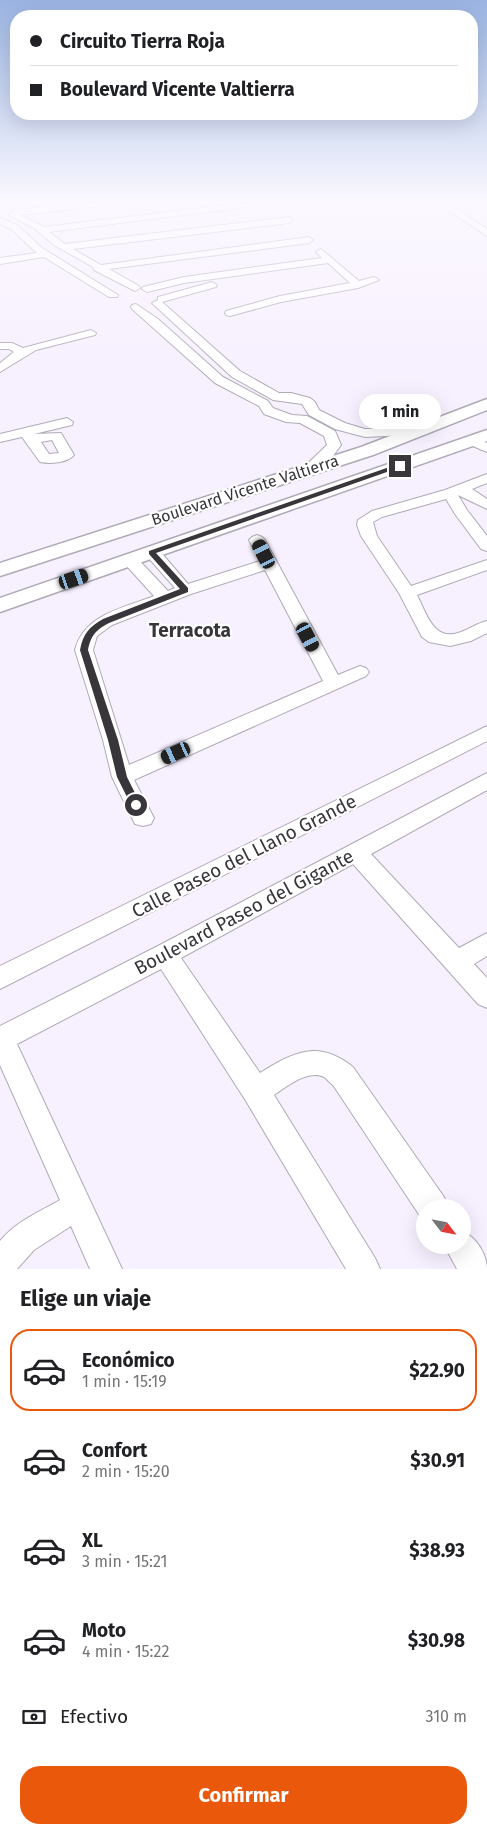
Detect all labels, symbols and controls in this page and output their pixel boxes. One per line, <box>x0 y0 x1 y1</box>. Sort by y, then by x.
text: Circuito Tierra Roja <box>60 30 225 53</box>
text: Boulevard Vicente Valtierra <box>60 78 295 101</box>
callout: 1 min <box>359 394 441 428</box>
text: 1 min <box>381 402 419 421</box>
street label: Boulevard Vicente Valtierra <box>149 451 341 529</box>
route end <box>389 455 411 477</box>
car <box>250 537 277 571</box>
car <box>57 567 90 591</box>
district label: Terracota <box>149 619 231 642</box>
car <box>294 620 321 654</box>
car <box>159 740 192 766</box>
street label: Calle Paseo del Llano Grande <box>128 789 360 923</box>
route start <box>125 794 147 816</box>
street label: Boulevard Paseo del Gigante <box>130 844 358 980</box>
north arrow <box>416 1199 471 1254</box>
map controls <box>416 1199 471 1254</box>
text: Elige un viaje <box>20 1285 151 1312</box>
icon: car <box>22 1348 67 1393</box>
text: Económico <box>82 1349 175 1372</box>
text: $22.90 <box>409 1359 465 1382</box>
text: 1 min · 15:19 <box>82 1372 167 1391</box>
icon: car <box>22 1438 67 1483</box>
text: Confort <box>82 1439 147 1462</box>
text: $30.91 <box>410 1449 465 1472</box>
text: 2 min · 15:20 <box>82 1462 170 1481</box>
icon: car <box>22 1528 67 1573</box>
text: XL <box>82 1529 103 1552</box>
text: $38.93 <box>409 1539 465 1562</box>
text: 3 min · 15:21 <box>82 1552 167 1571</box>
icon: car <box>22 1618 67 1663</box>
text: Moto <box>82 1619 126 1642</box>
text: $30.98 <box>408 1629 465 1652</box>
text: 4 min · 15:22 <box>82 1642 169 1661</box>
icon: cash <box>20 1703 48 1731</box>
text: Efectivo <box>60 1705 128 1728</box>
text: 310 m <box>426 1707 467 1726</box>
button: Confirmar <box>20 1766 467 1824</box>

